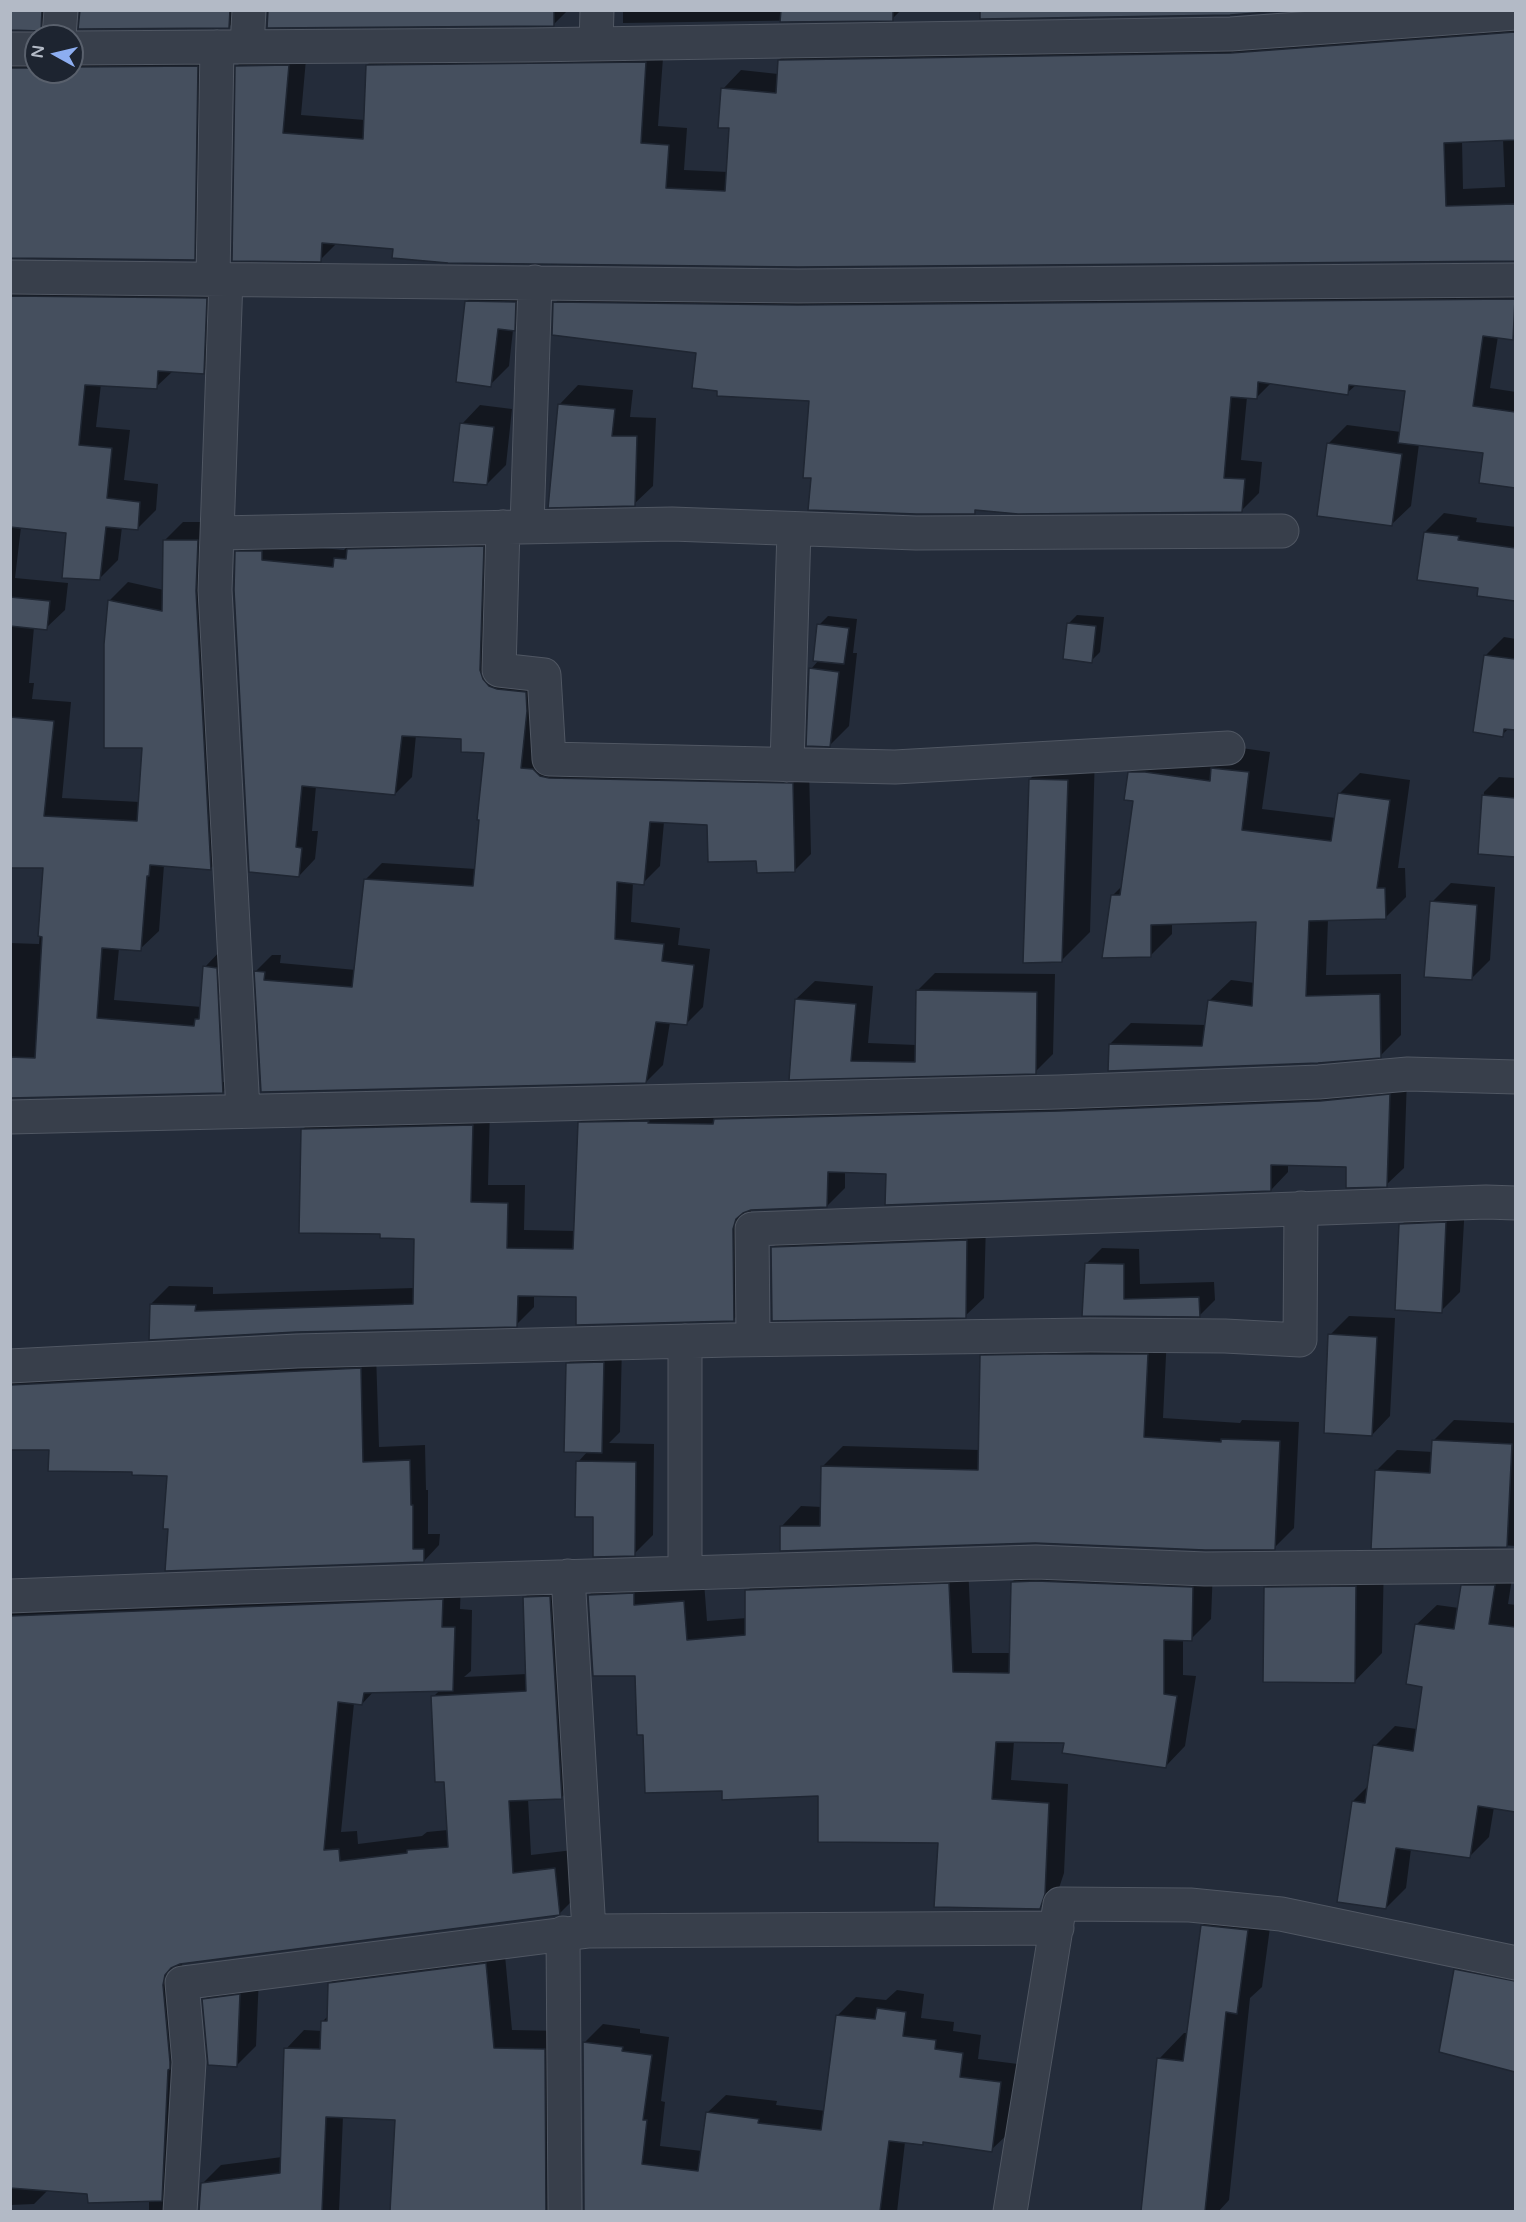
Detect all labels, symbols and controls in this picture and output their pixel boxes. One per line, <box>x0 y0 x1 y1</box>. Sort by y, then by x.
north arrow <box>24 24 84 84</box>
text: N <box>27 44 49 60</box>

